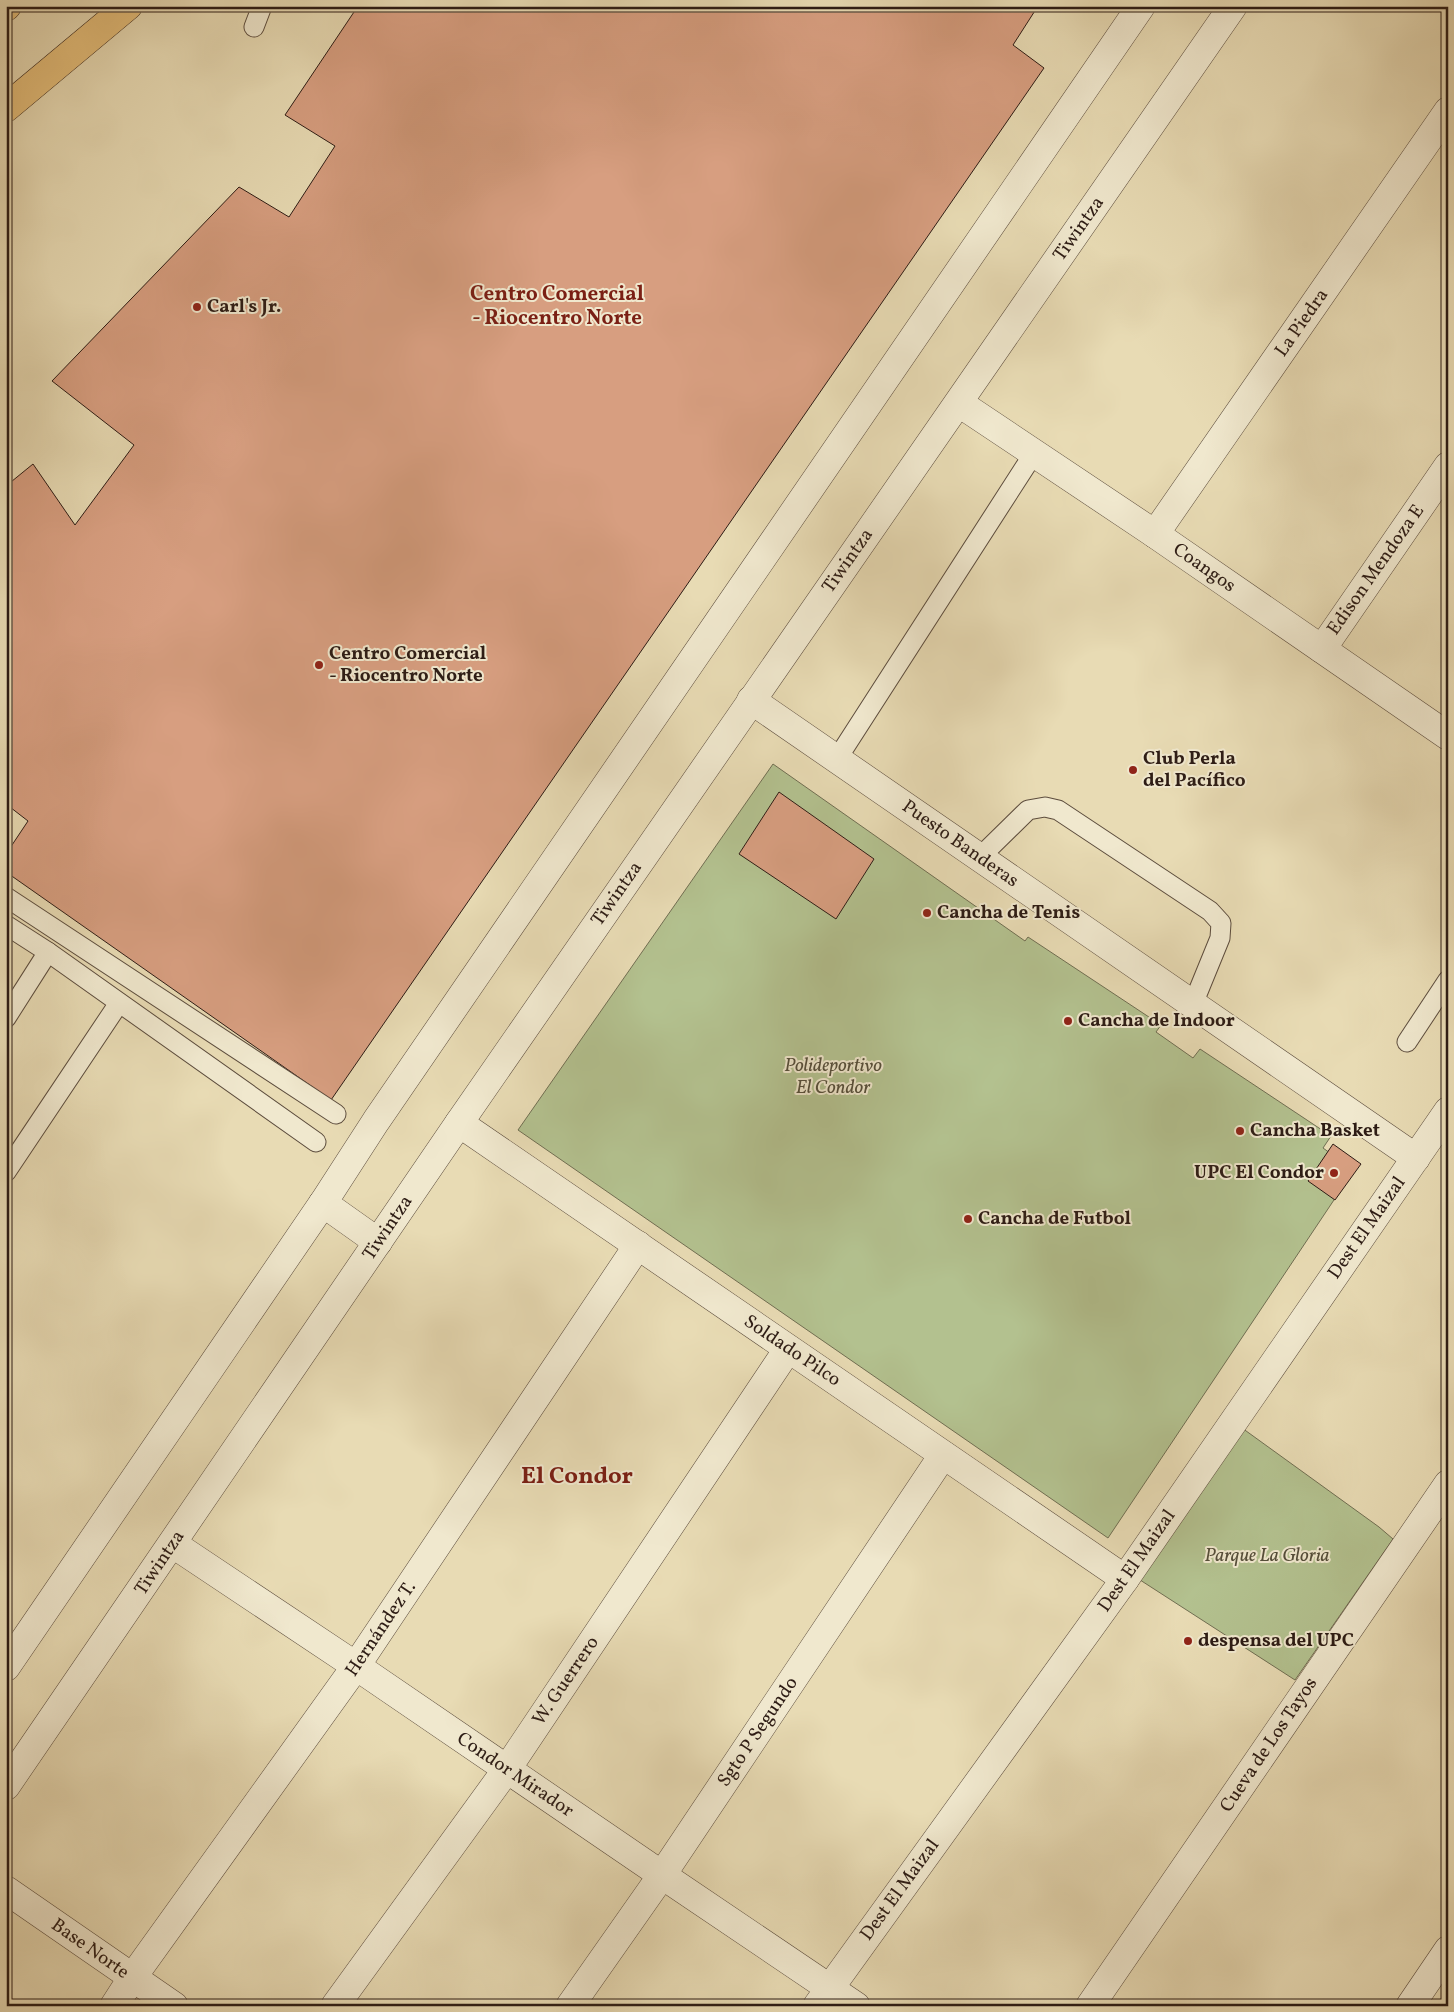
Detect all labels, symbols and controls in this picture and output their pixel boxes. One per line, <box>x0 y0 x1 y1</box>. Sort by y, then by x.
street label: Tiwintza <box>1047 192 1111 266</box>
district label: Centro Comercial - Riocentro Norte <box>470 280 644 333</box>
street label: La Piedra <box>1269 284 1335 362</box>
place label: Carl's Jr. <box>207 294 282 320</box>
marker: Carl's Jr. <box>191 301 203 313</box>
street label: Edison Mendoza E <box>1321 500 1431 640</box>
street label: Tiwintza <box>816 524 880 598</box>
street label: Coangos <box>1167 537 1241 599</box>
place label: Centro Comercial - Riocentro Norte <box>329 641 486 689</box>
marker: Centro Comercial - Riocentro Norte <box>313 659 325 671</box>
place label: Club Perla del Pacífico <box>1143 746 1246 794</box>
marker: Club Perla del Pacífico <box>1127 764 1139 776</box>
street label: Puesto Banderas <box>896 794 1024 894</box>
street label: Tiwintza <box>585 857 649 931</box>
place label: Cancha de Tenis <box>937 900 1081 926</box>
marker: Cancha de Tenis <box>921 907 933 919</box>
place label: Cancha de Indoor <box>1078 1008 1235 1034</box>
marker: Cancha de Indoor <box>1062 1015 1074 1027</box>
park label: Polideportivo El Condor <box>784 1053 882 1101</box>
place label: Cancha Basket <box>1250 1118 1380 1144</box>
marker: Cancha Basket <box>1234 1125 1246 1137</box>
place label: UPC El Condor <box>1194 1160 1324 1186</box>
marker: UPC El Condor <box>1328 1167 1340 1179</box>
street label: Dest El Maizal <box>1322 1171 1412 1285</box>
street label: Tiwintza <box>357 1190 419 1266</box>
place label: Cancha de Futbol <box>978 1206 1131 1232</box>
marker: Cancha de Futbol <box>962 1213 974 1225</box>
street label: Soldado Pilco <box>738 1309 846 1393</box>
district label: El Condor <box>521 1460 633 1494</box>
street label: Dest El Maizal <box>1092 1504 1182 1618</box>
street label: Tiwintza <box>129 1525 191 1601</box>
park label: Parque La Gloria <box>1204 1543 1330 1569</box>
street label: Hernández T. <box>339 1576 423 1682</box>
place label: despensa del UPC <box>1198 1628 1354 1654</box>
street label: W. Guerrero <box>527 1631 605 1731</box>
marker: despensa del UPC <box>1182 1635 1194 1647</box>
street label: Sgto P Segundo <box>712 1672 804 1792</box>
street label: Cueva de Los Tayos <box>1214 1672 1324 1818</box>
street label: Condor Mirador <box>451 1726 579 1824</box>
street label: Dest El Maizal <box>854 1834 946 1946</box>
street label: Base Norte <box>46 1913 134 1985</box>

